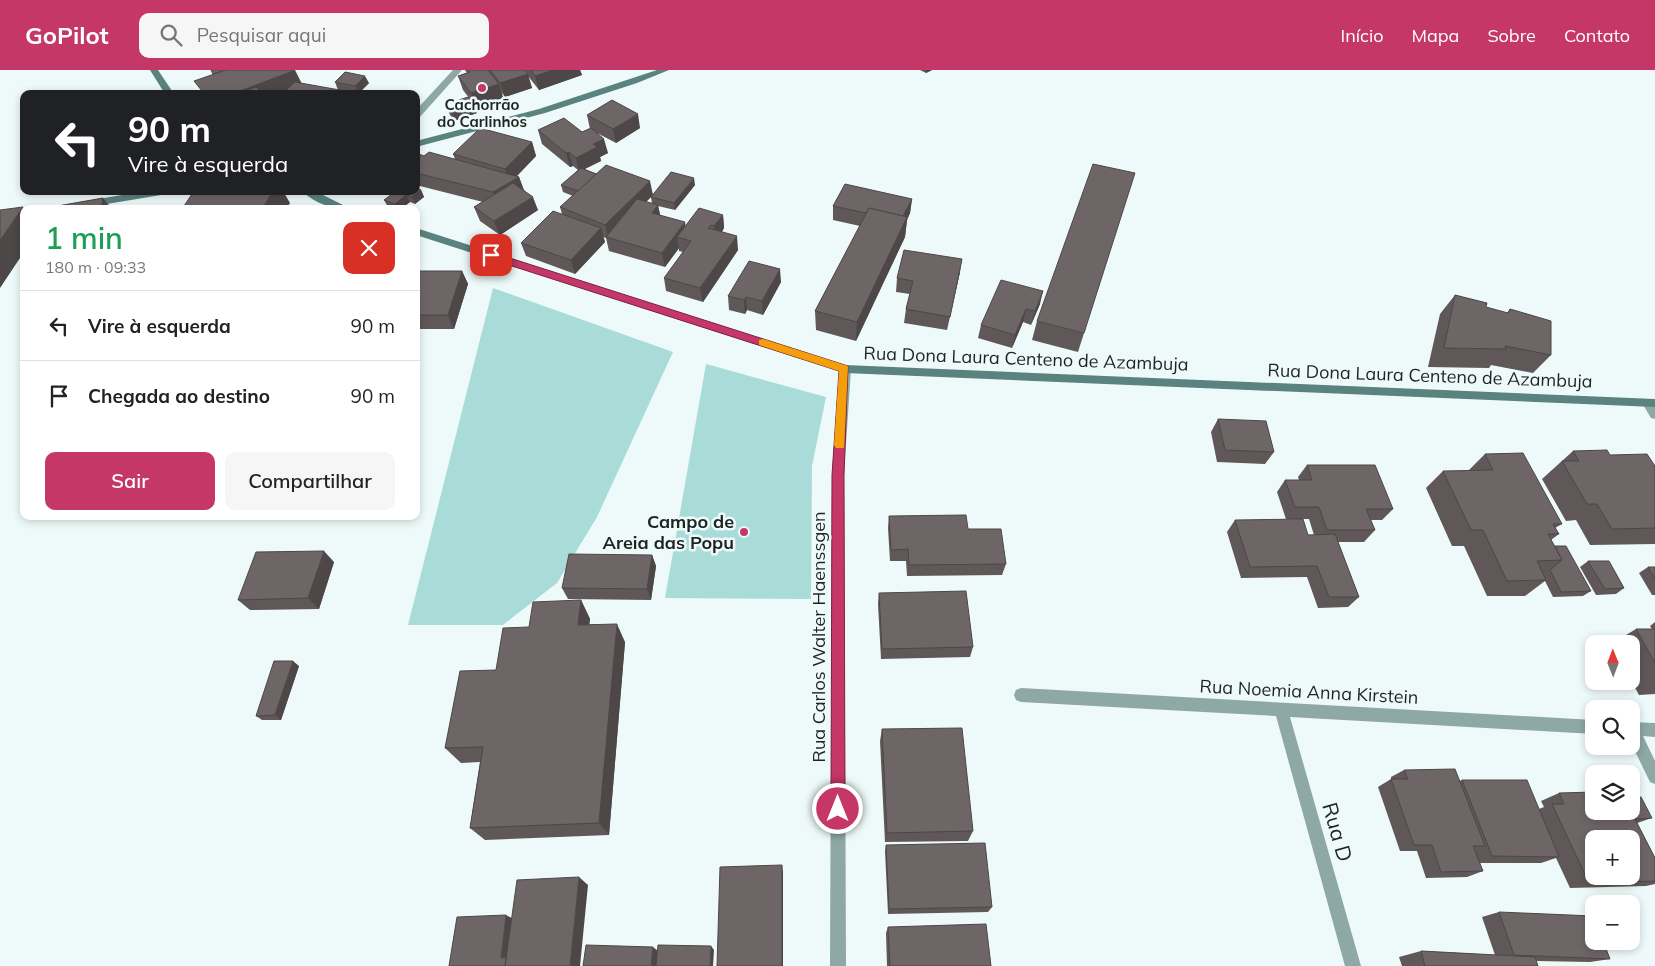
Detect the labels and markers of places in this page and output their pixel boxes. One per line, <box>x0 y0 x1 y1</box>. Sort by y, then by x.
marker: Cachorrão do Carlinhos <box>476 82 488 94</box>
place label: Cachorrão do Carlinhos <box>437 95 527 131</box>
pin <box>470 234 512 276</box>
place label: Campo de Areia das Popu <box>603 510 734 554</box>
marker: Campo de Areia das Popu <box>738 526 750 538</box>

